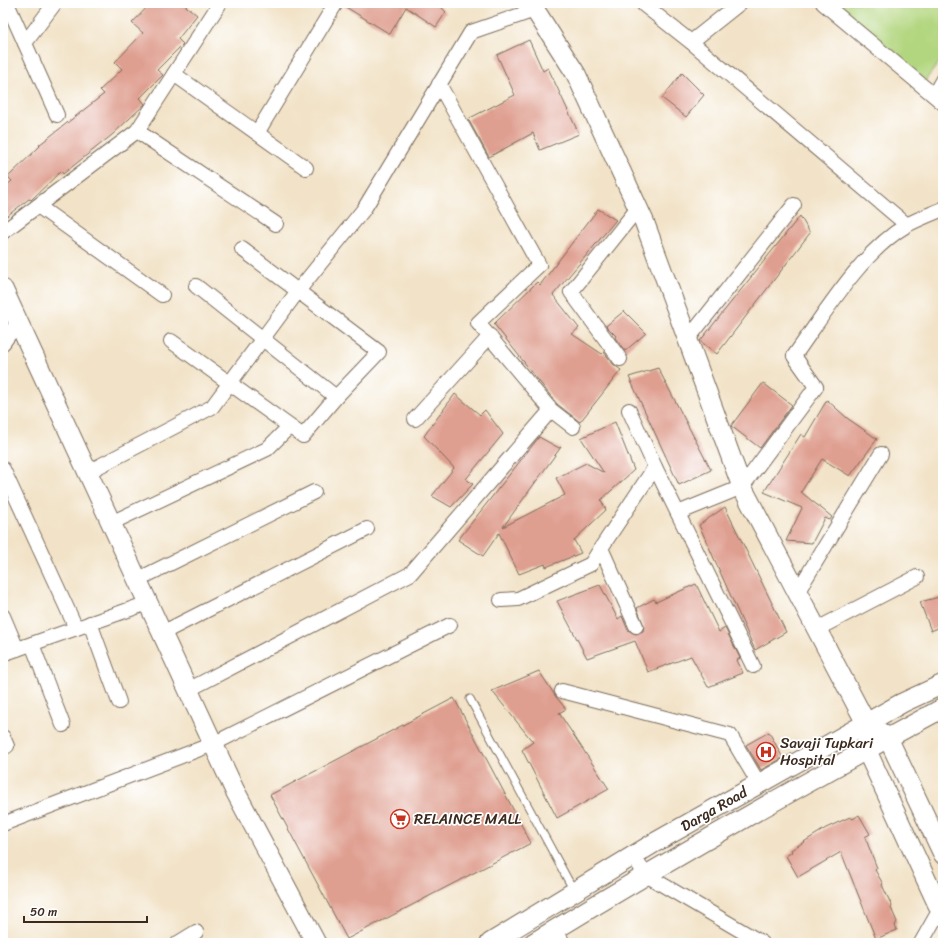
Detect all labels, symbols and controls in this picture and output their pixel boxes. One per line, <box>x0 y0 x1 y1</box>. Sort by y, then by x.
place label: Savaji Tupkari Hospital <box>780 730 874 773</box>
hospital icon: Savaji Tupkari Hospital <box>755 741 777 763</box>
street label: Darga Road <box>676 779 753 839</box>
place label: RELAINCE MALL <box>414 806 521 832</box>
supermarket icon: RELAINCE MALL <box>389 808 411 830</box>
scale bar <box>24 898 147 924</box>
text: 50 m <box>30 901 57 923</box>

